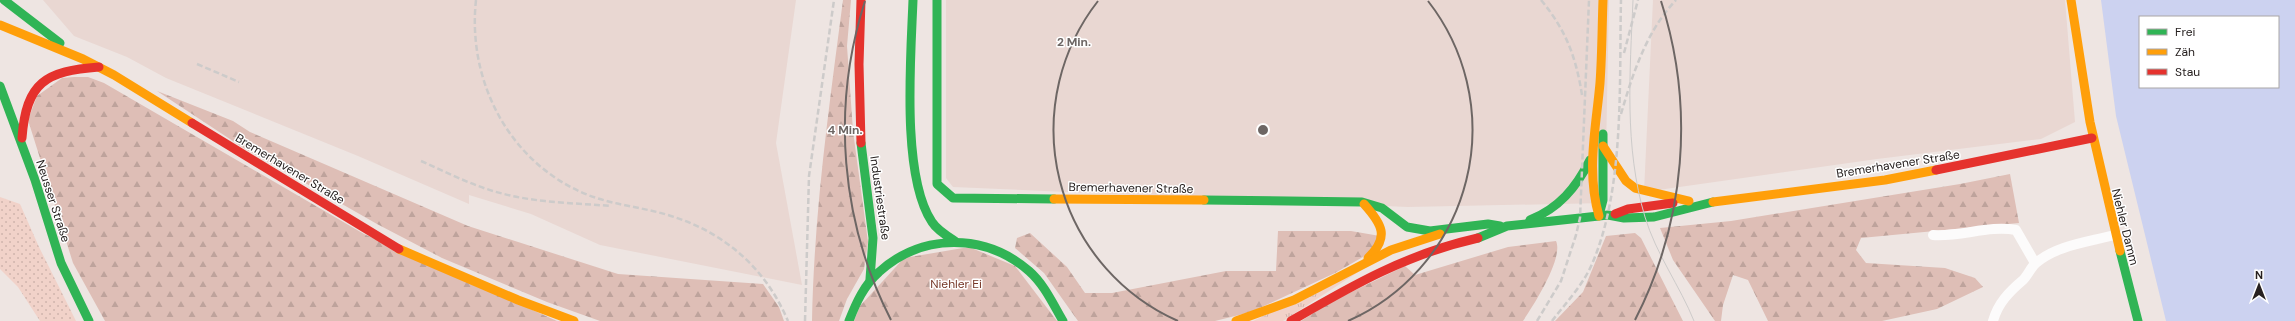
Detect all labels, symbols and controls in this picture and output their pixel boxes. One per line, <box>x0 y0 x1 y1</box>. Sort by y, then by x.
legend <box>2139 16 2279 88</box>
text: Frei <box>2175 24 2195 40</box>
text: 2 Min. <box>1057 34 1091 50</box>
text: Zäh <box>2175 44 2195 60</box>
text: Stau <box>2175 64 2200 80</box>
text: 4 Min. <box>828 122 862 138</box>
centre of rings <box>1256 123 1270 137</box>
street label: Bremerhavener Straße <box>232 130 348 208</box>
street label: Bremerhavener Straße <box>1835 146 1961 182</box>
street label: Industriestraße <box>866 155 894 241</box>
street label: Neusser Straße <box>32 158 74 244</box>
street label: Bremerhavener Straße <box>1068 179 1194 197</box>
street label: Niehler Damm <box>2108 187 2142 267</box>
north arrow <box>2239 265 2279 305</box>
text: N <box>2255 268 2263 282</box>
park label: Niehler Ei <box>930 276 982 292</box>

